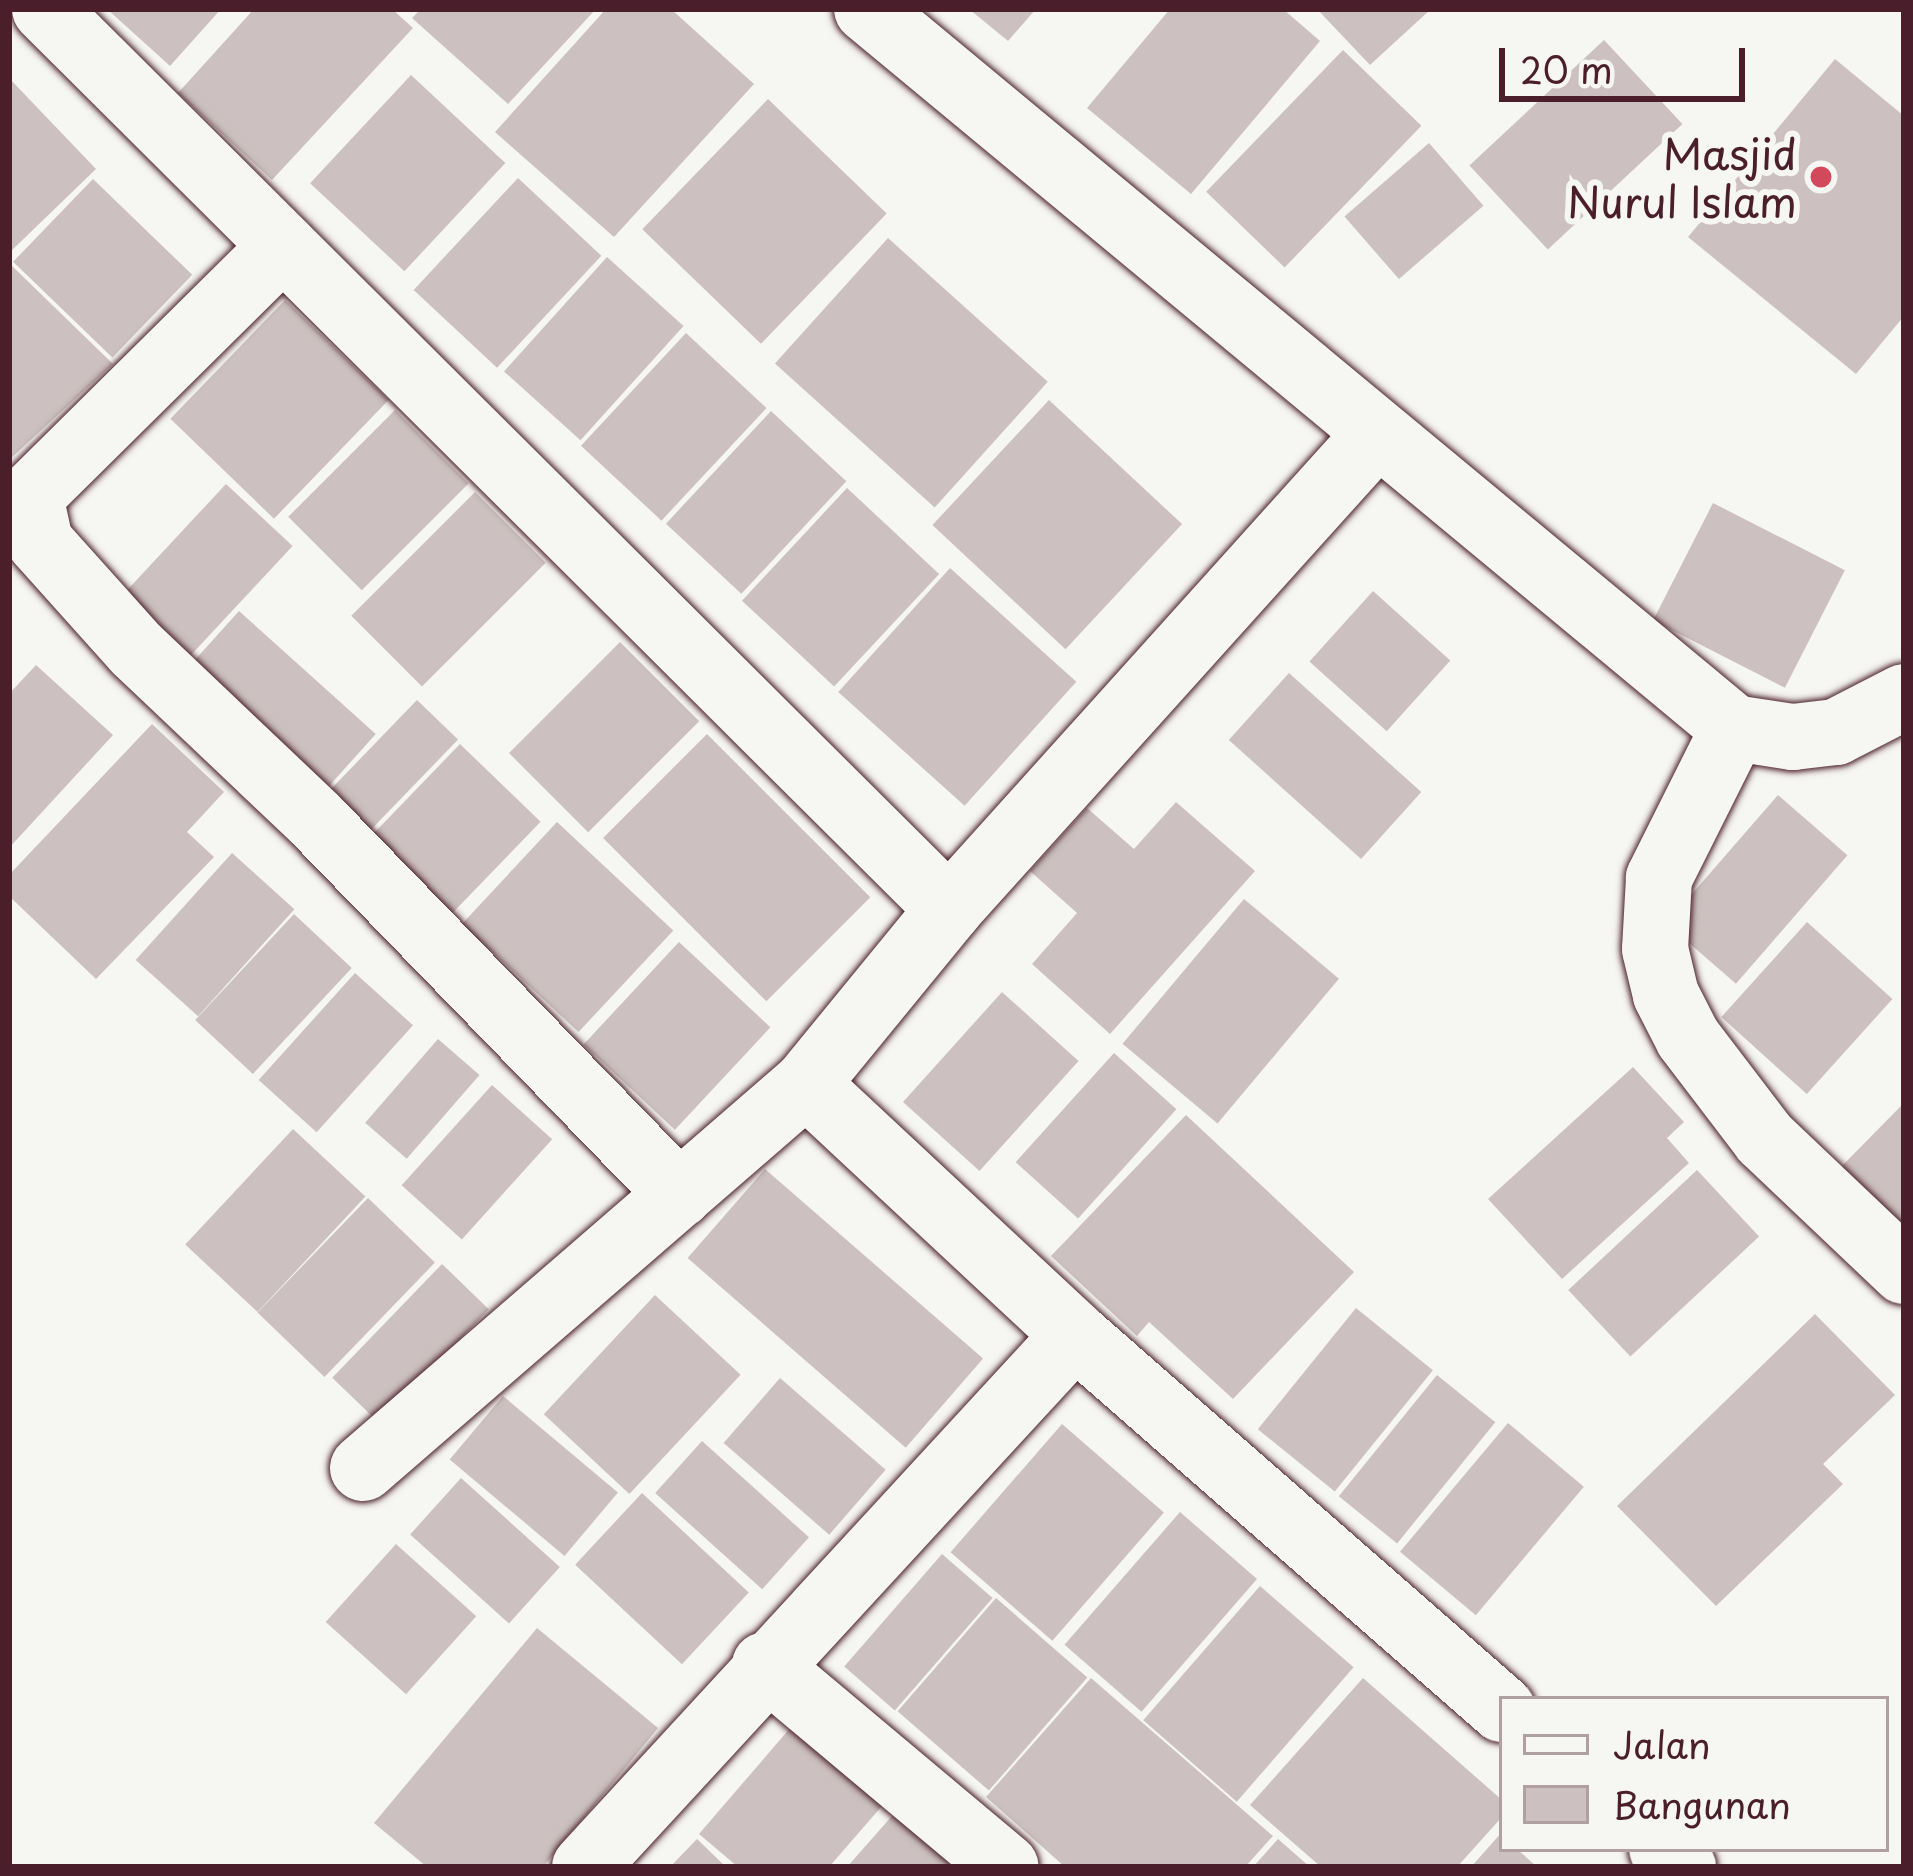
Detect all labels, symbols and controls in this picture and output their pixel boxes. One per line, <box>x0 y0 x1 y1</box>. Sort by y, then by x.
scale bar <box>1505 24 1751 98</box>
text: 20 m <box>1520 42 1613 96</box>
place label: Masjid Nurul Islam <box>1565 128 1797 226</box>
marker: Masjid Nurul Islam <box>1808 164 1834 190</box>
legend <box>1499 1696 1889 1852</box>
text: Jalan <box>1613 1717 1711 1771</box>
text: Bangunan <box>1613 1777 1791 1831</box>

